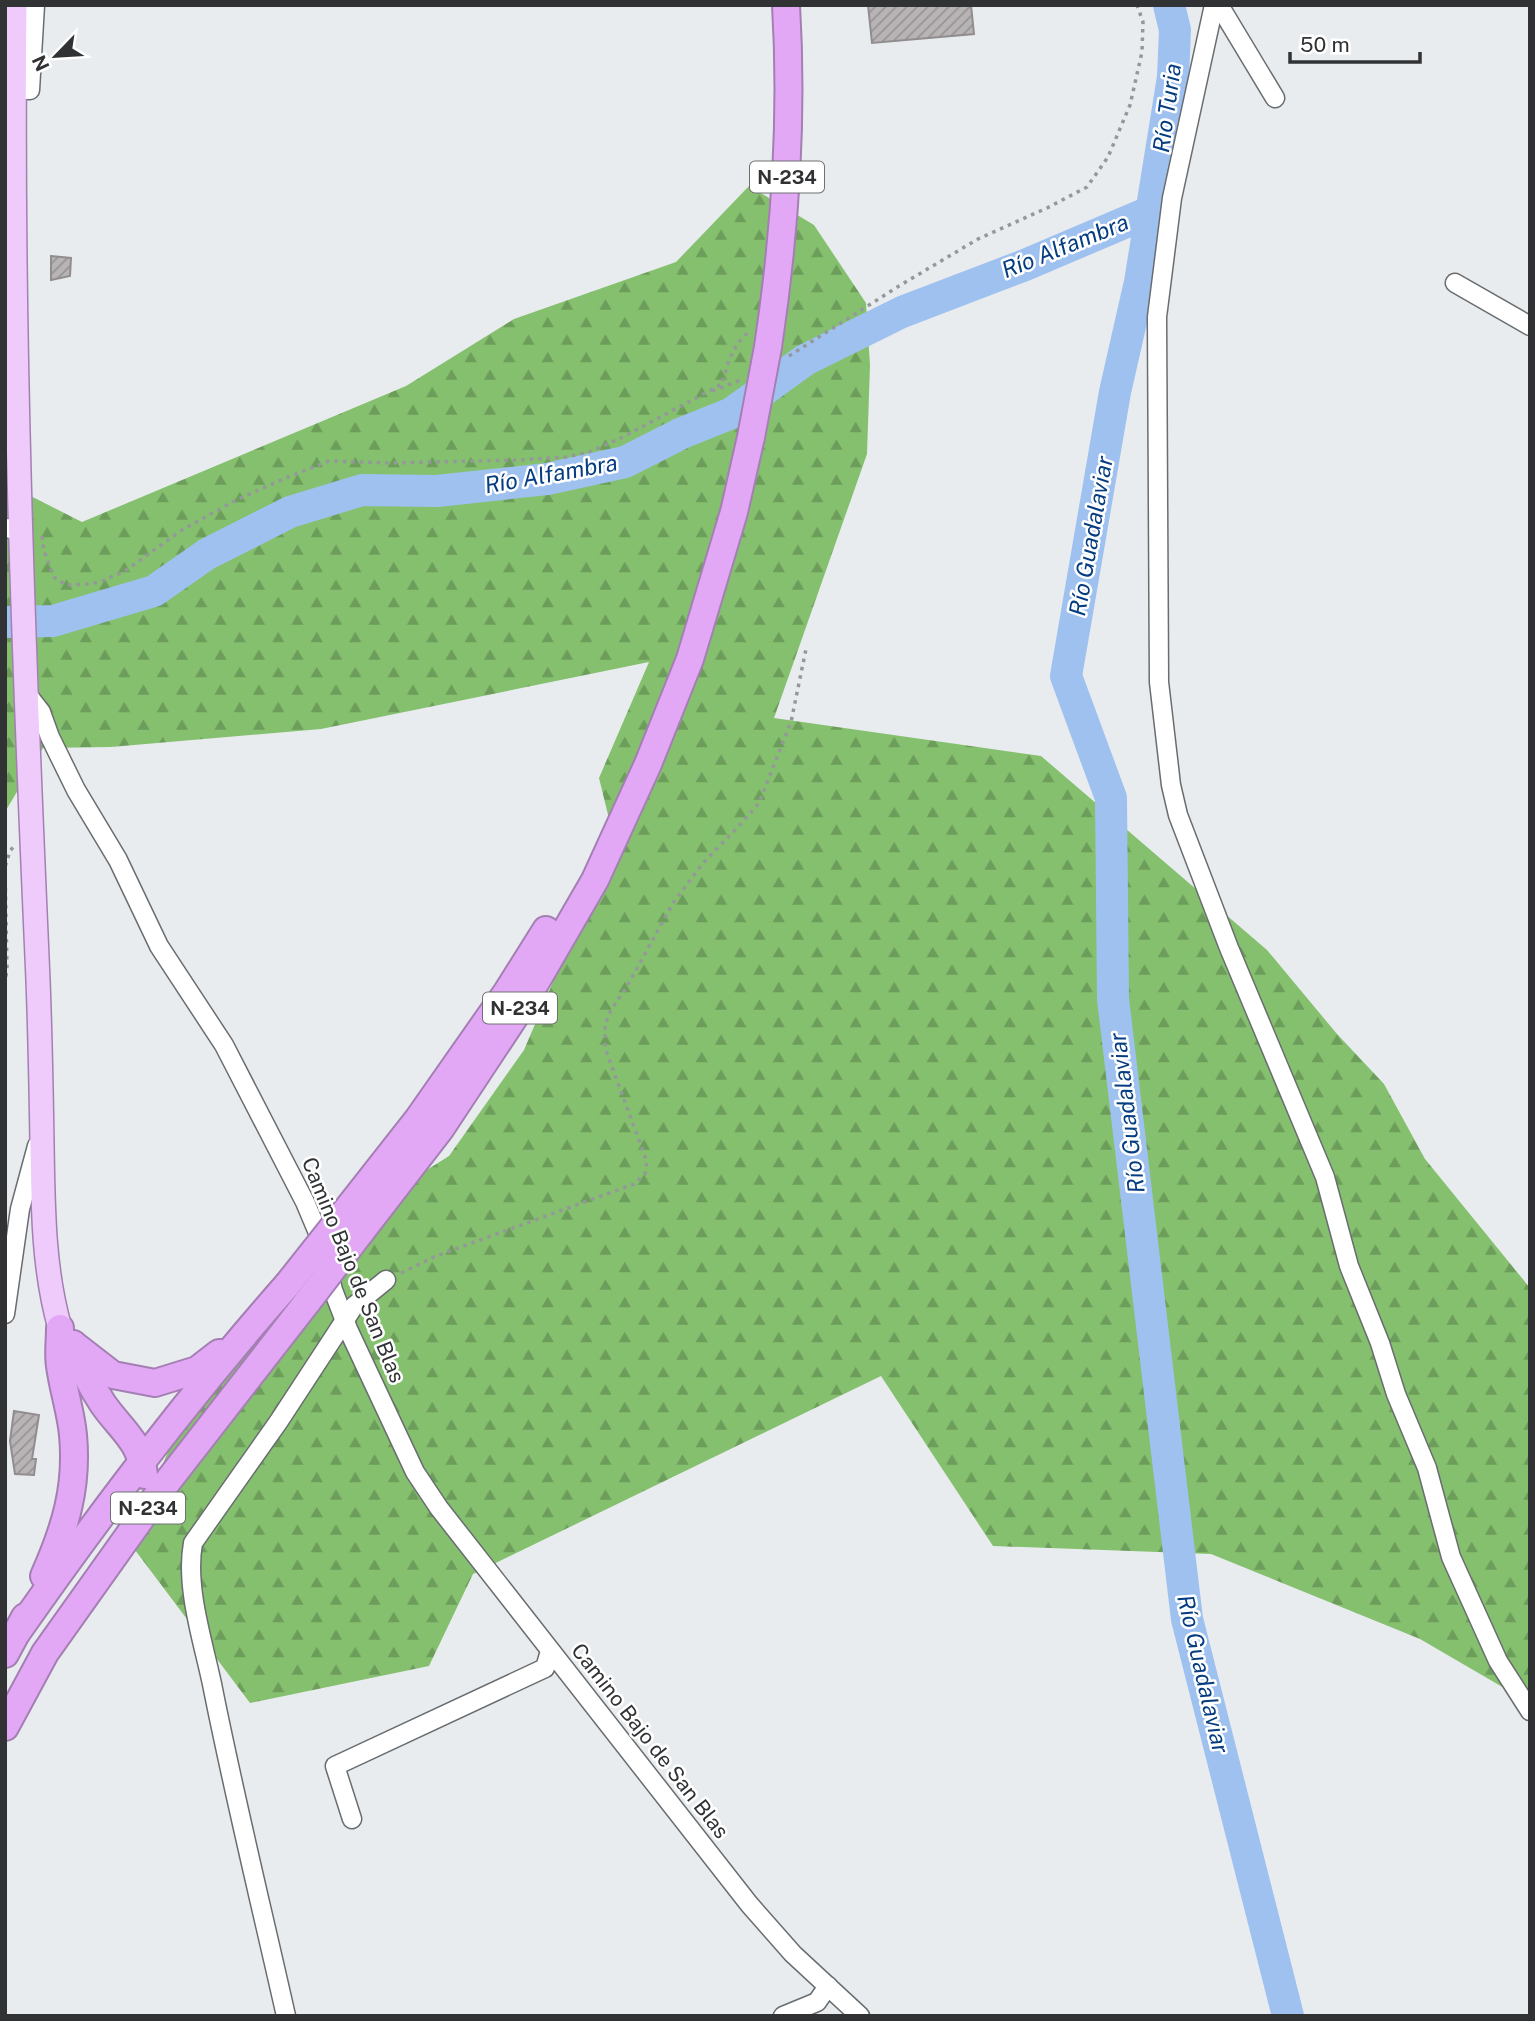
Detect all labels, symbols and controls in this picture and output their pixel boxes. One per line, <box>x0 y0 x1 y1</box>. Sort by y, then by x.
north arrow <box>21 21 91 91</box>
scale bar <box>1290 21 1420 65</box>
text: 50 m <box>1300 32 1350 57</box>
text: N <box>27 52 54 75</box>
water label: Río Turia <box>1147 62 1186 154</box>
road number: N-234 <box>750 162 824 192</box>
water label: Río Alfambra <box>997 208 1132 283</box>
water label: Río Alfambra <box>482 449 619 498</box>
water label: Río Guadalaviar <box>1063 454 1118 618</box>
road number: N-234 <box>483 992 557 1024</box>
water label: Río Guadalaviar <box>1103 1031 1150 1195</box>
street label: Camino Bajo de San Blas <box>297 1153 410 1386</box>
road number: N-234 <box>111 1492 185 1524</box>
water label: Río Guadalaviar <box>1172 1592 1235 1756</box>
street label: Camino Bajo de San Blas <box>566 1638 734 1843</box>

